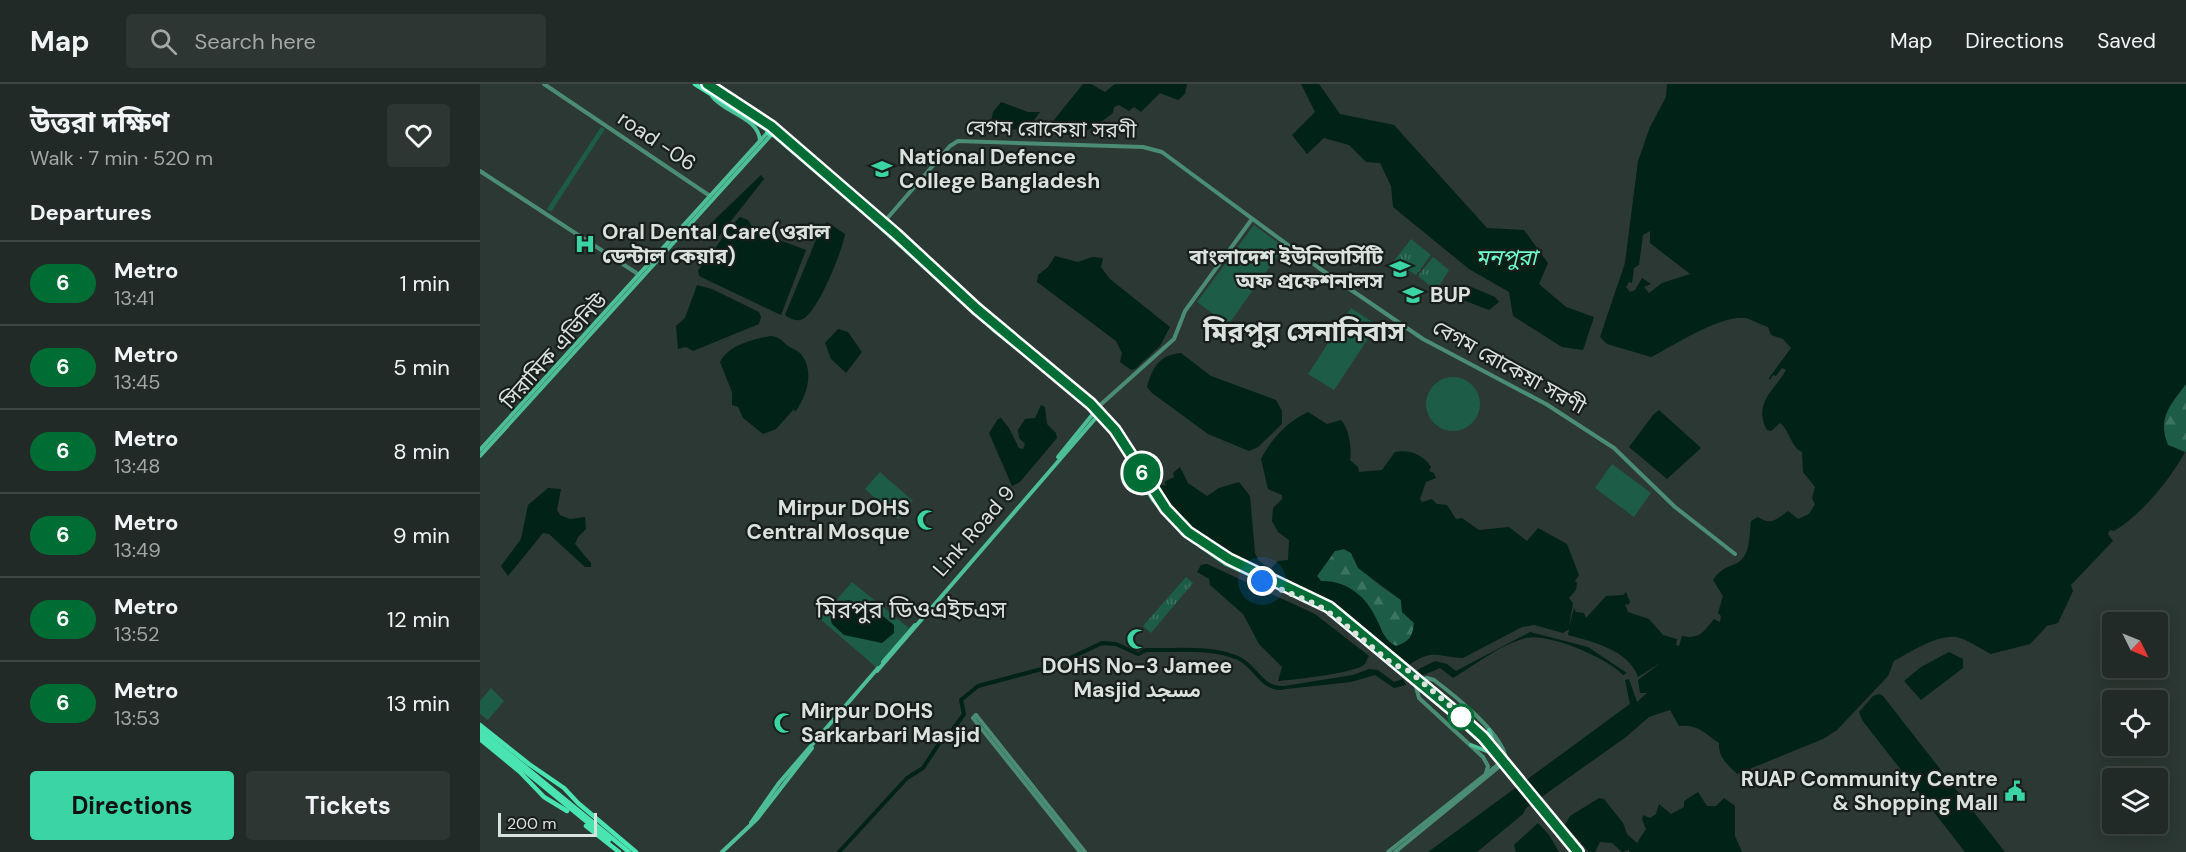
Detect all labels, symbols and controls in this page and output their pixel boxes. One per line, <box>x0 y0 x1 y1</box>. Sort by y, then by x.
search box <box>126 14 546 68</box>
text: Map <box>30 23 90 60</box>
icon: search <box>147 25 180 58</box>
text: Search here <box>195 27 316 56</box>
text: Map <box>1890 27 1932 55</box>
text: Directions <box>1965 27 2064 55</box>
text: Saved <box>2097 27 2156 55</box>
text: উত্তরা দক্ষিণ <box>30 104 169 141</box>
button: heart <box>387 104 450 167</box>
street label: road -06 <box>612 105 702 177</box>
street label: বেগম রোকেয়া সরণী <box>965 114 1137 144</box>
place label: National Defence College Bangladesh <box>899 143 1100 195</box>
text: Walk · 7 min · 520 m <box>30 145 213 171</box>
school or university icon: National Defence College Bangladesh <box>870 157 894 181</box>
text: Departures <box>30 198 152 227</box>
place label: Oral Dental Care(ওরাল ডেন্টাল কেয়ার) <box>602 218 831 270</box>
hospital icon: Oral Dental Care(ওরাল ডেন্টাল কেয়ার) <box>573 232 597 256</box>
place label: বাংলাদেশ ইউনিভার্সিটি অফ প্রফেশনালস <box>1188 243 1383 295</box>
water label: মনপুরা <box>1475 243 1541 272</box>
text: Metro <box>114 256 178 285</box>
school or university icon: বাংলাদেশ ইউনিভার্সিটি অফ প্রফেশনালস <box>1388 257 1412 281</box>
text: 6 <box>56 269 70 297</box>
text: 1 min <box>400 269 450 298</box>
place label: BUP <box>1430 281 1471 309</box>
school or university icon: BUP <box>1401 283 1425 307</box>
text: 13:41 <box>114 285 154 311</box>
street label: সিরামিক এভিনিউ <box>494 286 614 416</box>
street label: বেগম রোকেয়া সরণী <box>1428 313 1591 421</box>
district label: মিরপুর সেনানিবাস <box>1202 314 1405 349</box>
text: Metro <box>114 340 178 369</box>
text: 6 <box>56 353 70 381</box>
text: 5 min <box>393 353 450 382</box>
text: 13:45 <box>114 369 160 395</box>
text: Metro <box>114 424 178 453</box>
text: 6 <box>56 437 70 465</box>
text: 8 min <box>393 437 450 466</box>
text: 13:48 <box>114 453 160 479</box>
line badge: 6 <box>1122 454 1162 492</box>
text: 6 <box>1135 459 1149 487</box>
street label: Link Road 9 <box>927 480 1021 582</box>
place label: Mirpur DOHS Central Mosque <box>746 494 910 546</box>
text: Metro <box>114 508 178 537</box>
mosque icon: Mirpur DOHS Central Mosque <box>915 508 939 532</box>
text: 6 <box>56 521 70 549</box>
text: 9 min <box>393 521 450 550</box>
text: 13:49 <box>114 537 161 563</box>
your location <box>1247 566 1277 596</box>
text: Metro <box>114 592 178 621</box>
district label: মিরপুর ডিওএইচএস <box>815 594 1007 625</box>
text: 6 <box>56 605 70 633</box>
text: 12 min <box>387 605 450 634</box>
north arrow <box>2102 612 2168 678</box>
map controls <box>2102 612 2168 834</box>
text: 13:52 <box>114 621 159 647</box>
mosque icon: DOHS No-3 Jamee Masjid مسجد <box>1125 627 1149 651</box>
place label: DOHS No-3 Jamee Masjid مسجد <box>1042 652 1232 704</box>
text: Metro <box>114 676 178 705</box>
text: 6 <box>56 689 70 717</box>
text: 13 min <box>387 689 450 718</box>
button: locate <box>2102 690 2168 756</box>
place label: Mirpur DOHS Sarkarbari Masjid <box>801 697 980 749</box>
unlabelled marker <box>1448 704 1474 730</box>
text: 13:53 <box>114 705 160 731</box>
mosque icon: Mirpur DOHS Sarkarbari Masjid <box>772 711 796 735</box>
place label: RUAP Community Centre & Shopping Mall <box>1741 765 1998 817</box>
button: layers <box>2102 768 2168 834</box>
button: Directions <box>30 771 234 840</box>
button: Tickets <box>246 771 450 840</box>
public building icon: RUAP Community Centre & Shopping Mall <box>2003 779 2027 803</box>
scale bar <box>498 810 597 838</box>
text: 200 m <box>507 813 556 834</box>

